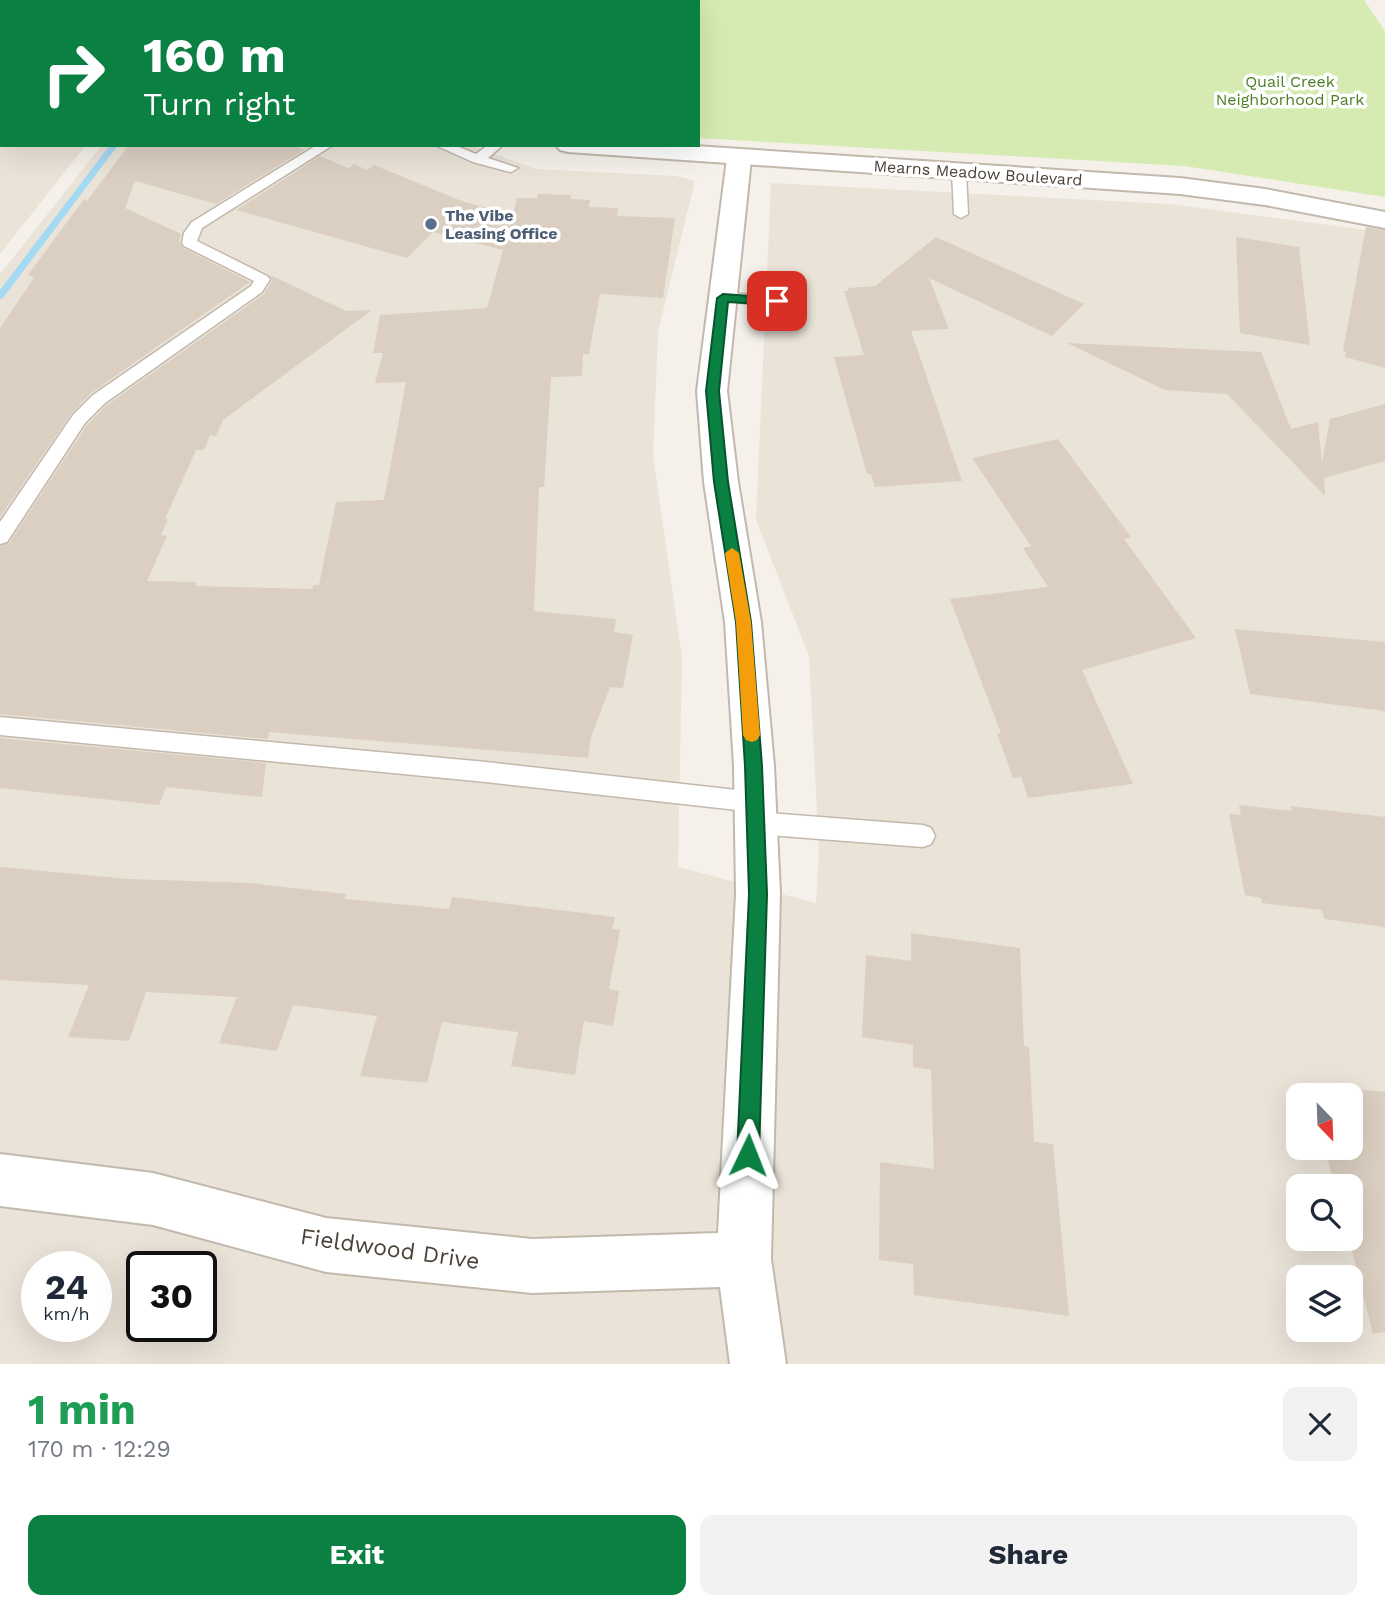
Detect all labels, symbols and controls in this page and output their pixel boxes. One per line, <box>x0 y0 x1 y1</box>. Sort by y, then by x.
text: 160 m <box>143 26 286 84</box>
icon: right <box>28 28 119 119</box>
park label: Quail Creek Neighborhood Park <box>1216 72 1364 109</box>
text: Turn right <box>143 85 295 123</box>
street label: Mearns Meadow Boulevard <box>873 156 1083 190</box>
place label: The Vibe Leasing Office <box>445 206 558 243</box>
marker: The Vibe Leasing Office <box>423 216 439 232</box>
pin <box>747 271 807 331</box>
icon: arrive <box>758 282 796 320</box>
north arrow <box>1286 1083 1363 1160</box>
map controls <box>1286 1083 1363 1342</box>
position arrow <box>711 1118 785 1192</box>
button: search <box>1286 1174 1363 1251</box>
street label: Fieldwood Drive <box>299 1223 481 1275</box>
speed limit sign: 30 <box>126 1251 217 1342</box>
button: layers <box>1286 1265 1363 1342</box>
text: 24 <box>45 1266 88 1308</box>
text: km/h <box>43 1303 90 1324</box>
text: 1 min <box>28 1385 136 1434</box>
button: close <box>1283 1387 1357 1461</box>
text: 170 m · 12:29 <box>28 1436 171 1463</box>
button: Exit <box>28 1515 686 1595</box>
button: Share <box>700 1515 1357 1595</box>

